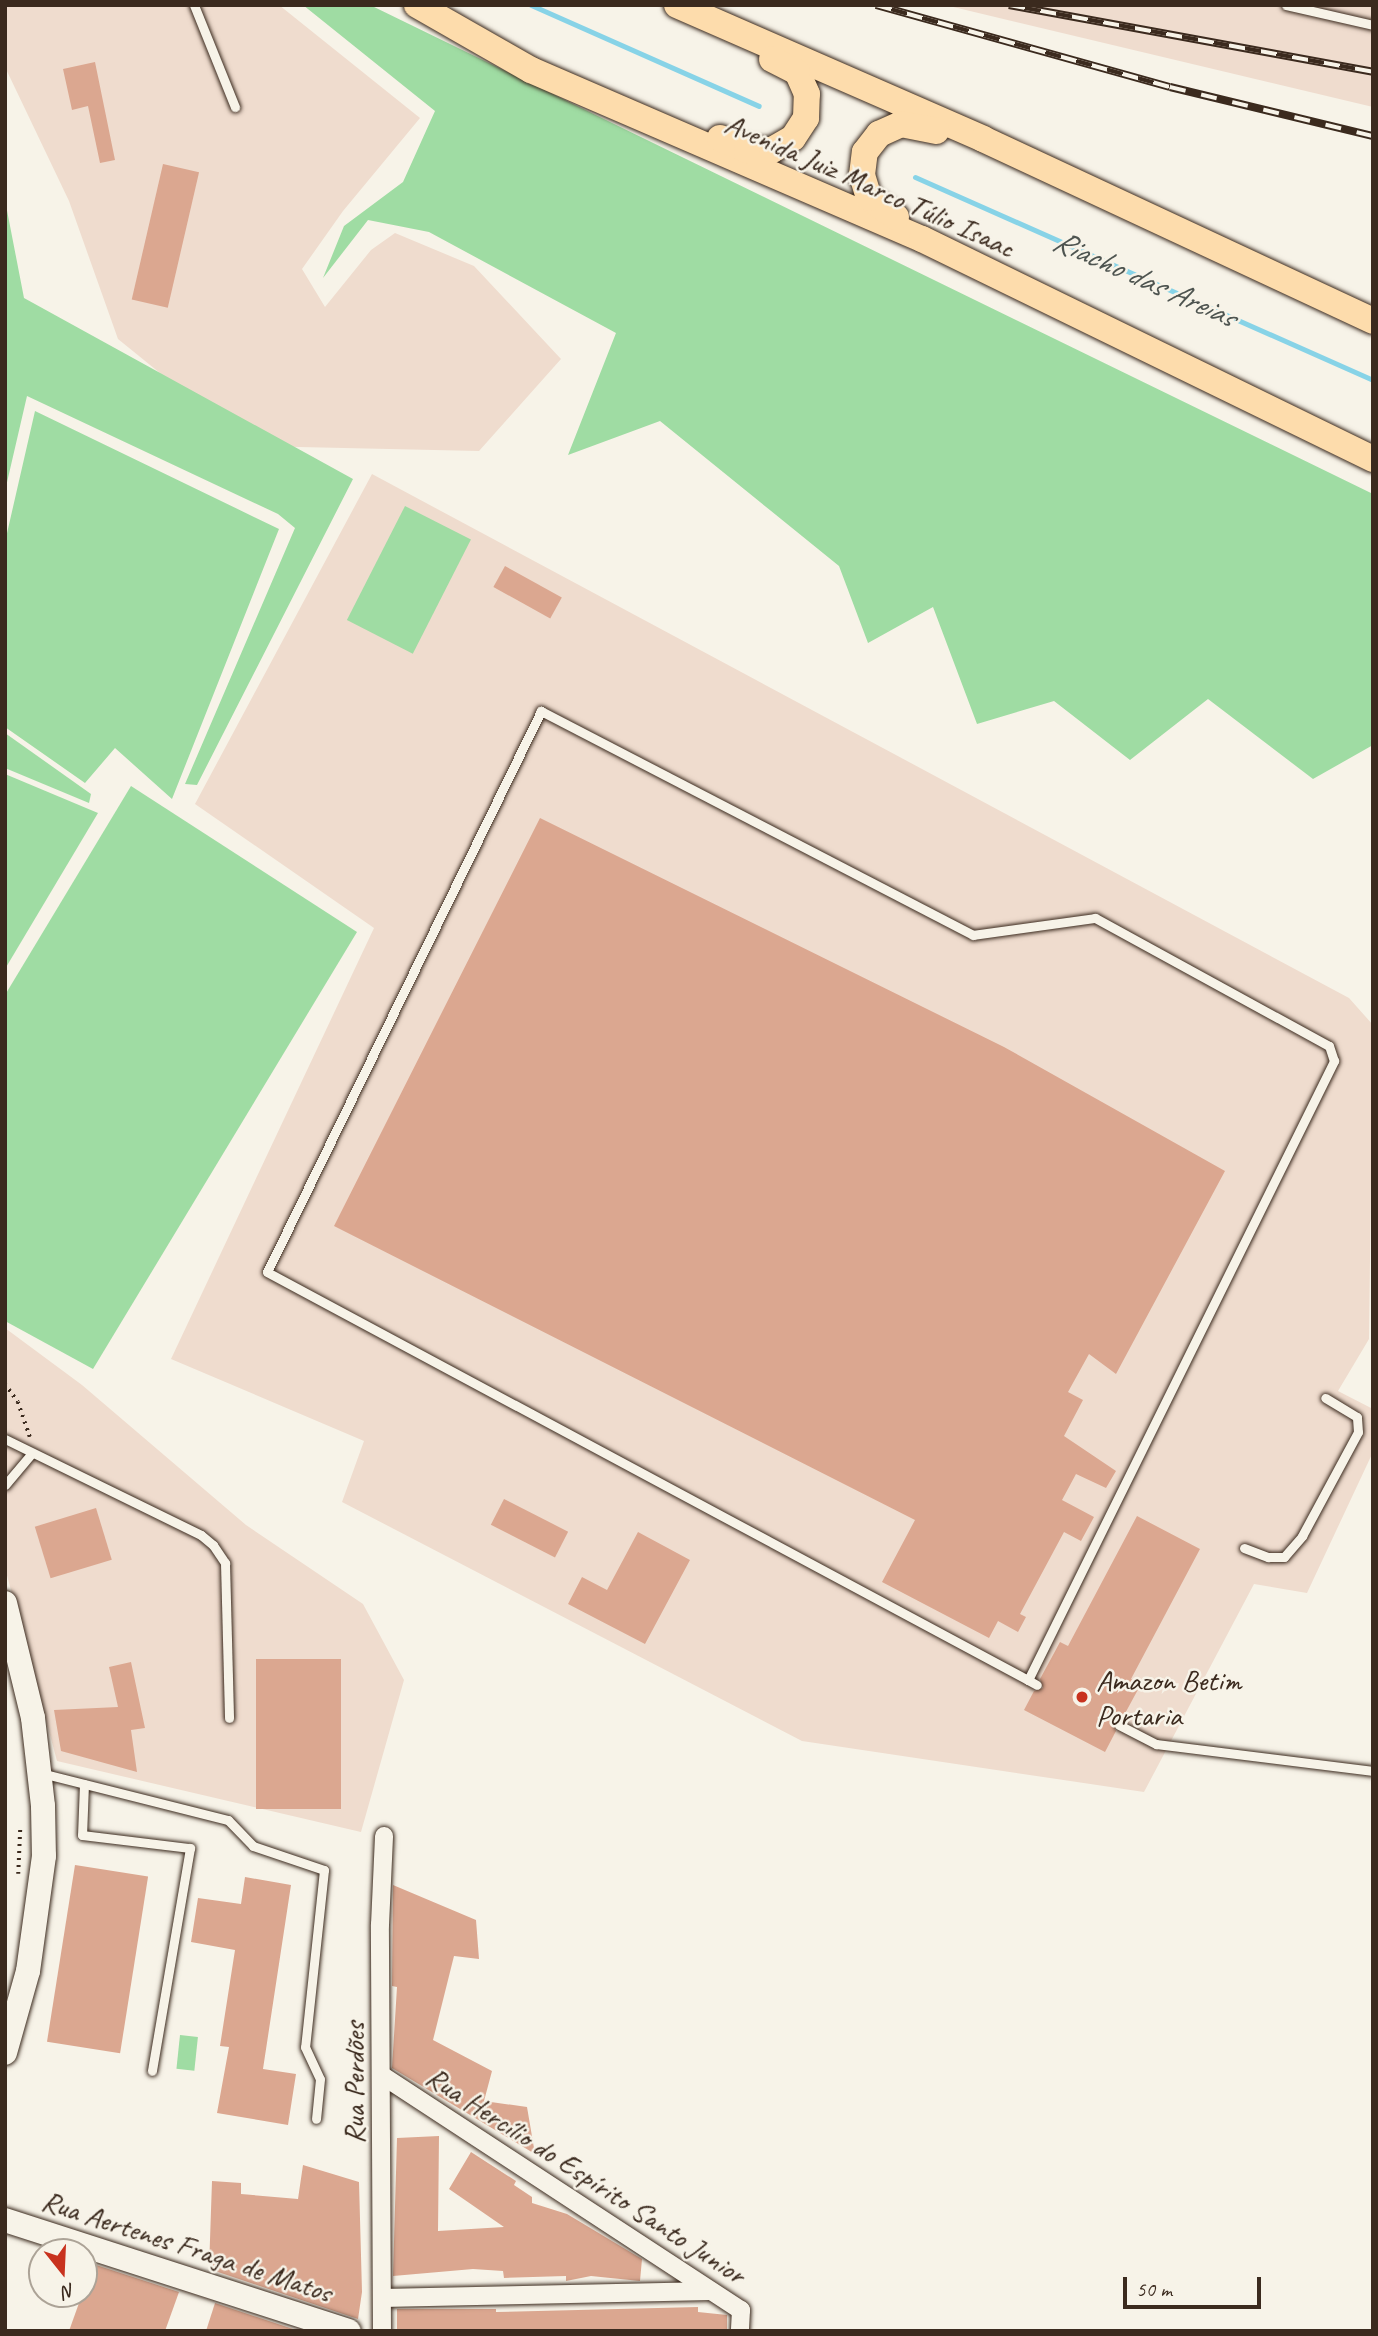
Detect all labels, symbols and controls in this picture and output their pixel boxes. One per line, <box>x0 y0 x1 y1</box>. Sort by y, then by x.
street label: Avenida Juiz Marco Túlio Isaac <box>720 105 1020 265</box>
water label: Riacho das Areias <box>1048 222 1240 336</box>
place label: Amazon Betim Portaria <box>1096 1662 1241 1732</box>
marker: Amazon Betim Portaria <box>1074 1689 1090 1705</box>
street label: Rua Perdões <box>336 2022 372 2144</box>
street label: Rua Hercílio do Espírito Santo Junior <box>420 2058 752 2292</box>
street label: Rua Aertenes Fraga de Matos <box>37 2182 337 2310</box>
north arrow <box>28 2238 98 2308</box>
scale bar <box>1126 2262 1264 2306</box>
text: 50 m <box>1136 2276 1172 2302</box>
text: N <box>60 2278 78 2304</box>

